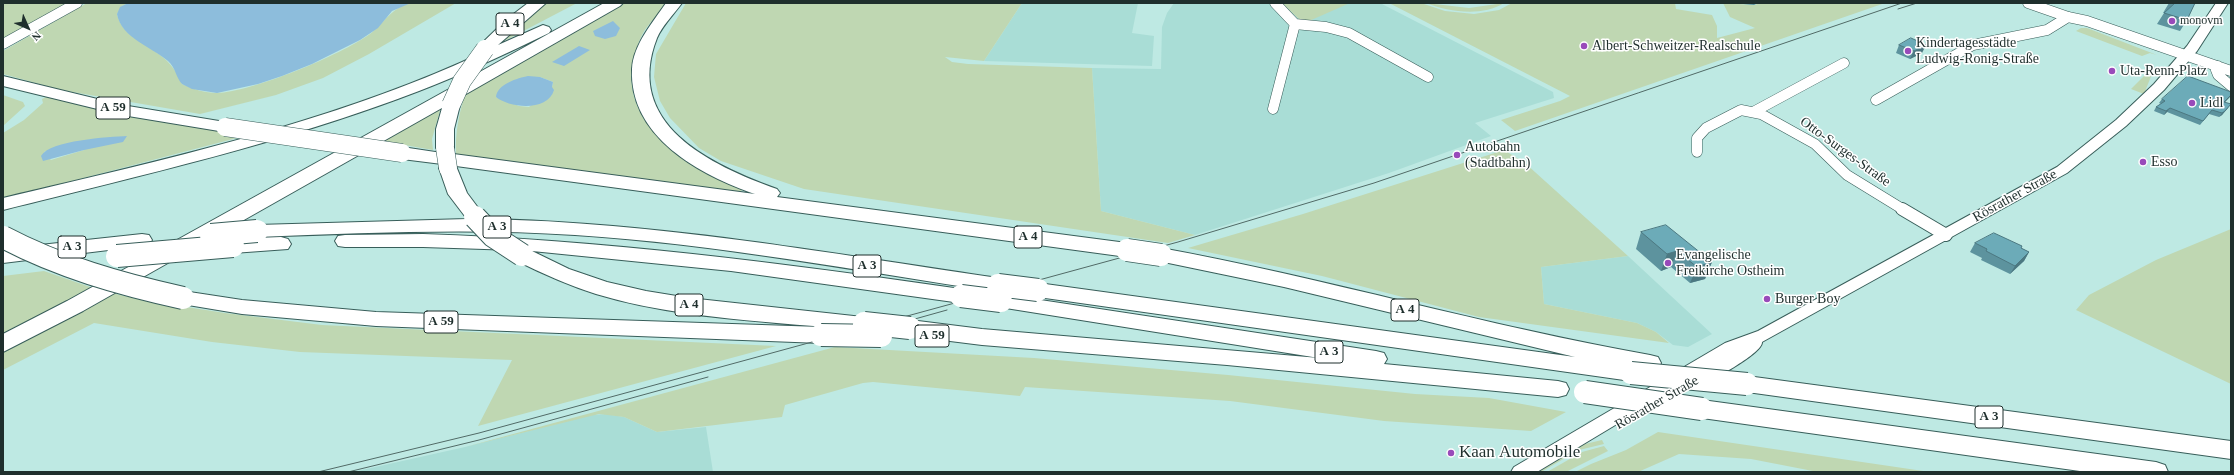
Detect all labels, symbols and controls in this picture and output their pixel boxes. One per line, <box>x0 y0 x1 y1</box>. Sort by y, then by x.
north arrow <box>8 8 48 48</box>
road number: A 4 <box>496 13 524 35</box>
place label: monovm <box>2180 14 2223 28</box>
marker: monovm <box>2167 16 2177 26</box>
text: N <box>29 29 44 44</box>
place label: Kindertagesstädte Ludwig-Ronig-Straße <box>1916 35 2039 68</box>
place label: Albert-Schweitzer-Realschule <box>1592 38 1760 54</box>
marker: Albert-Schweitzer-Realschule <box>1579 41 1589 51</box>
marker: Kindertagesstädte Ludwig-Ronig-Straße <box>1903 46 1913 56</box>
place label: Uta-Renn-Platz <box>2120 63 2207 79</box>
marker: Uta-Renn-Platz <box>2107 66 2117 76</box>
place label: Lidl <box>2200 95 2223 111</box>
road number: A 59 <box>96 97 130 119</box>
marker: Lidl <box>2187 98 2197 108</box>
street label: Otto-Surges-Straße <box>1796 114 1894 190</box>
place label: Autobahn (Stadtbahn) <box>1465 139 1530 172</box>
marker: Autobahn (Stadtbahn) <box>1452 150 1462 160</box>
place label: Esso <box>2151 154 2177 170</box>
marker: Esso <box>2138 157 2148 167</box>
street label: Rösrather Straße <box>1970 166 2060 226</box>
road number: A 3 <box>483 216 511 238</box>
road number: A 4 <box>1014 226 1042 248</box>
road number: A 3 <box>58 236 86 258</box>
place label: Evangelische Freikirche Ostheim <box>1676 247 1784 280</box>
road number: A 3 <box>853 255 881 277</box>
marker: Evangelische Freikirche Ostheim <box>1663 258 1673 268</box>
place label: Burger Boy <box>1775 291 1840 307</box>
road number: A 4 <box>675 294 703 316</box>
marker: Burger Boy <box>1762 294 1772 304</box>
road number: A 4 <box>1391 299 1419 321</box>
road number: A 59 <box>424 311 458 333</box>
road number: A 59 <box>915 325 949 347</box>
road number: A 3 <box>1315 341 1343 363</box>
street label: Rösrather Straße <box>1612 372 1702 434</box>
road number: A 3 <box>1975 406 2003 428</box>
place label: Kaan Automobile <box>1459 443 1580 463</box>
marker: Kaan Automobile <box>1446 448 1456 458</box>

